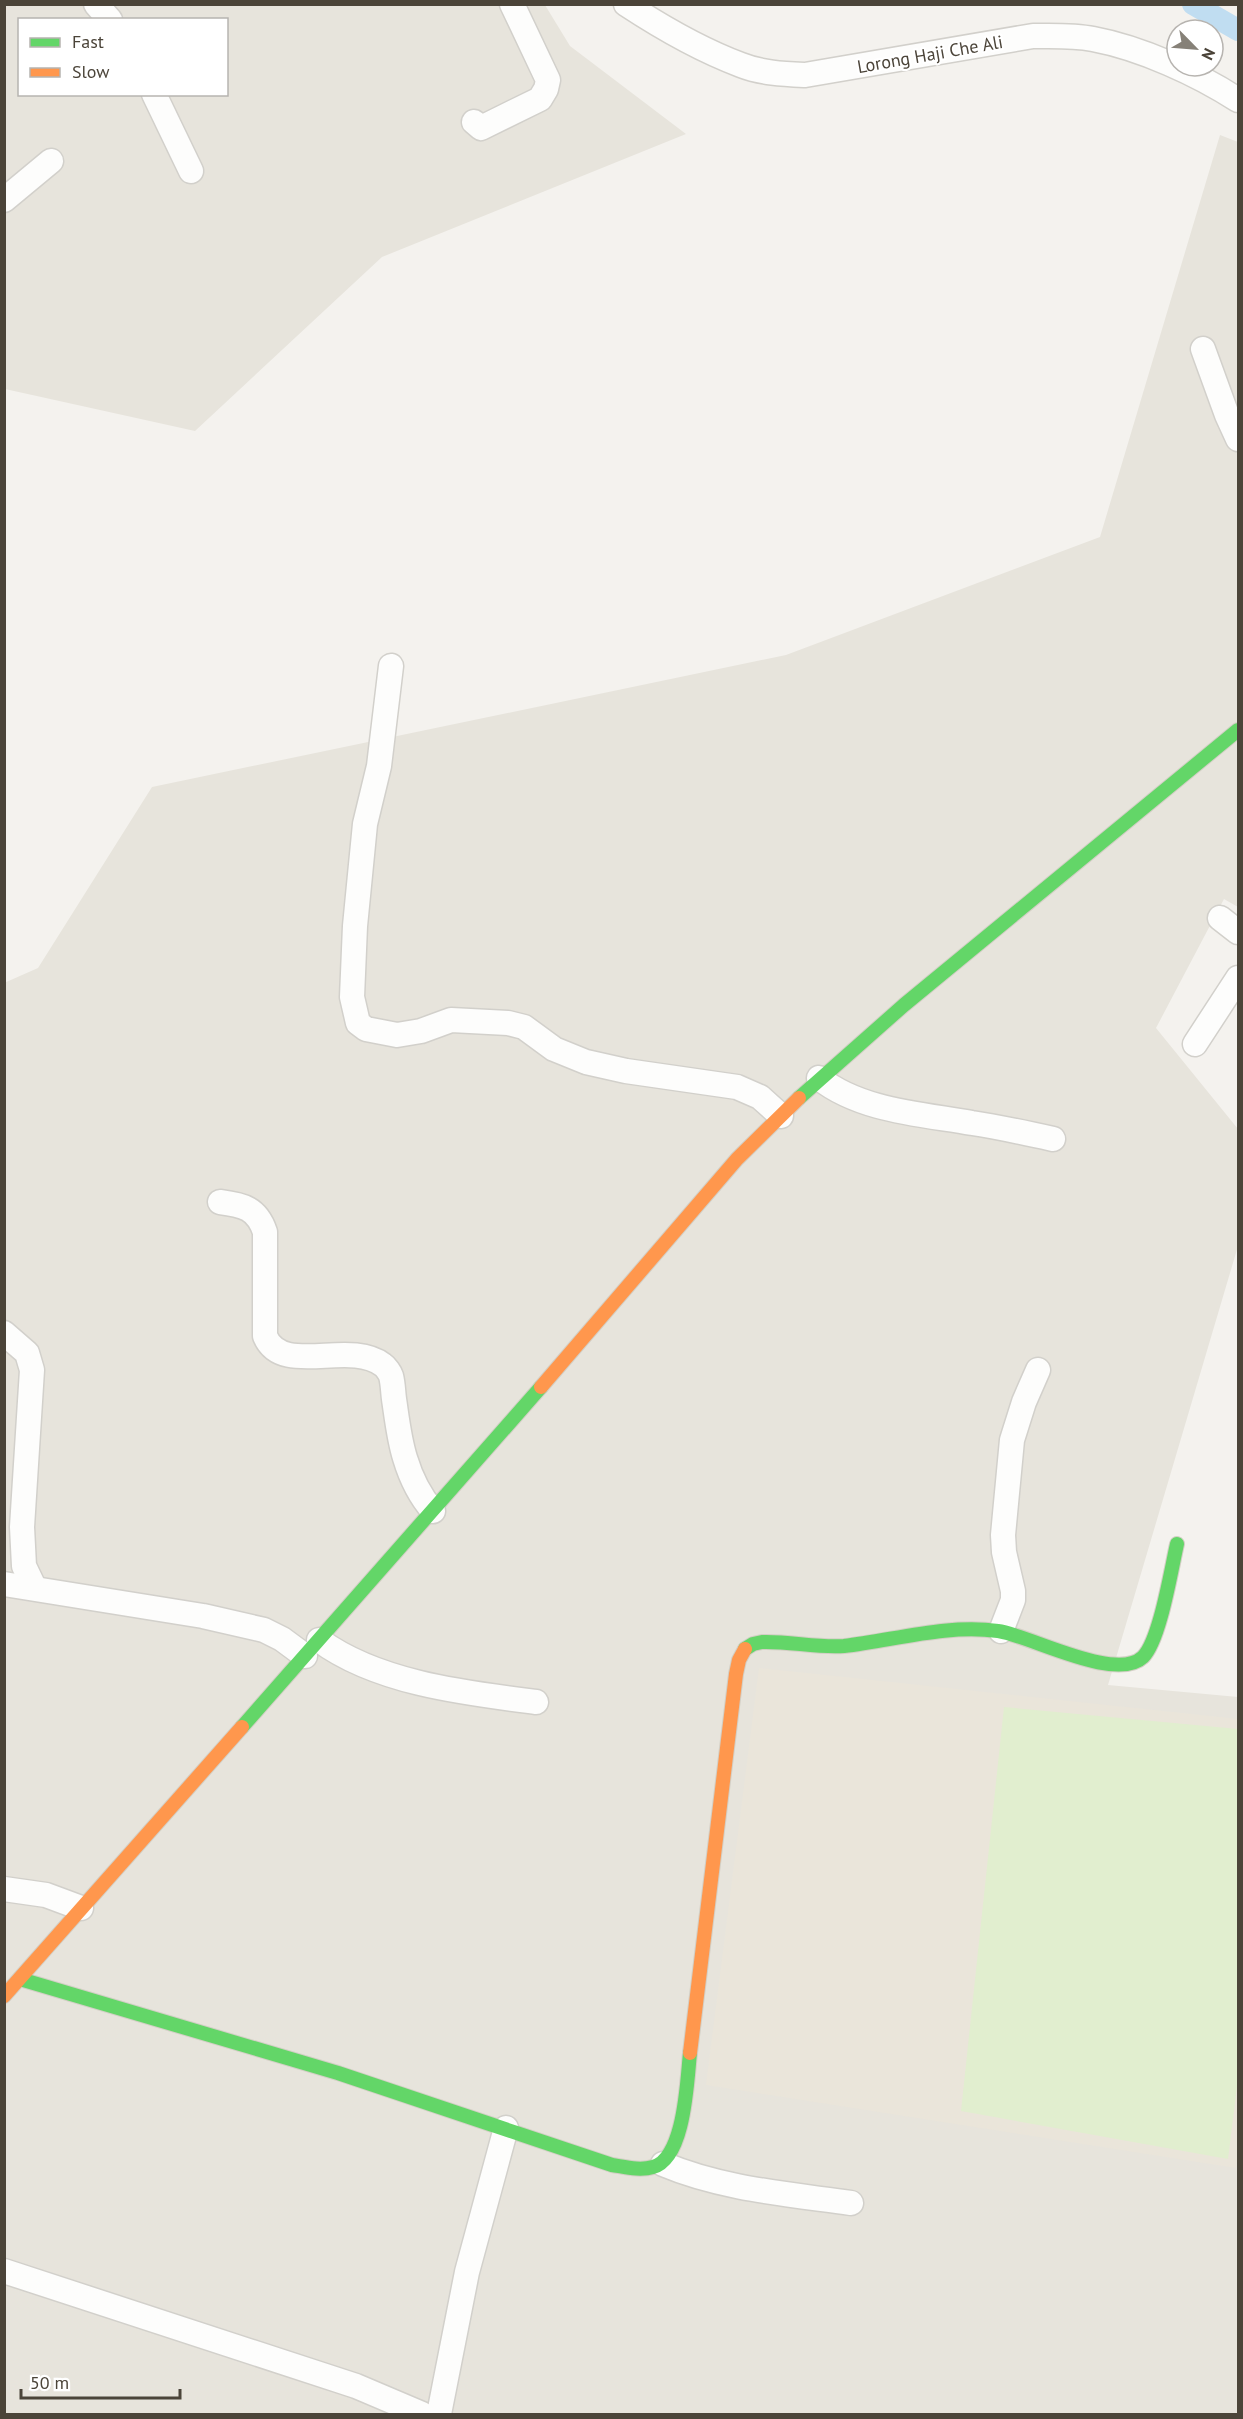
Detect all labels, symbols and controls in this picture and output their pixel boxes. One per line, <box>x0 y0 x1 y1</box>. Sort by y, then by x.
legend <box>18 18 228 96</box>
north arrow <box>1165 18 1225 78</box>
text: Fast <box>72 30 104 53</box>
street label: Lorong Haji Che Ali <box>855 30 1005 78</box>
text: N <box>1197 45 1220 63</box>
text: Slow <box>72 60 110 83</box>
scale bar <box>21 2362 180 2400</box>
text: 50 m <box>30 2371 69 2394</box>

